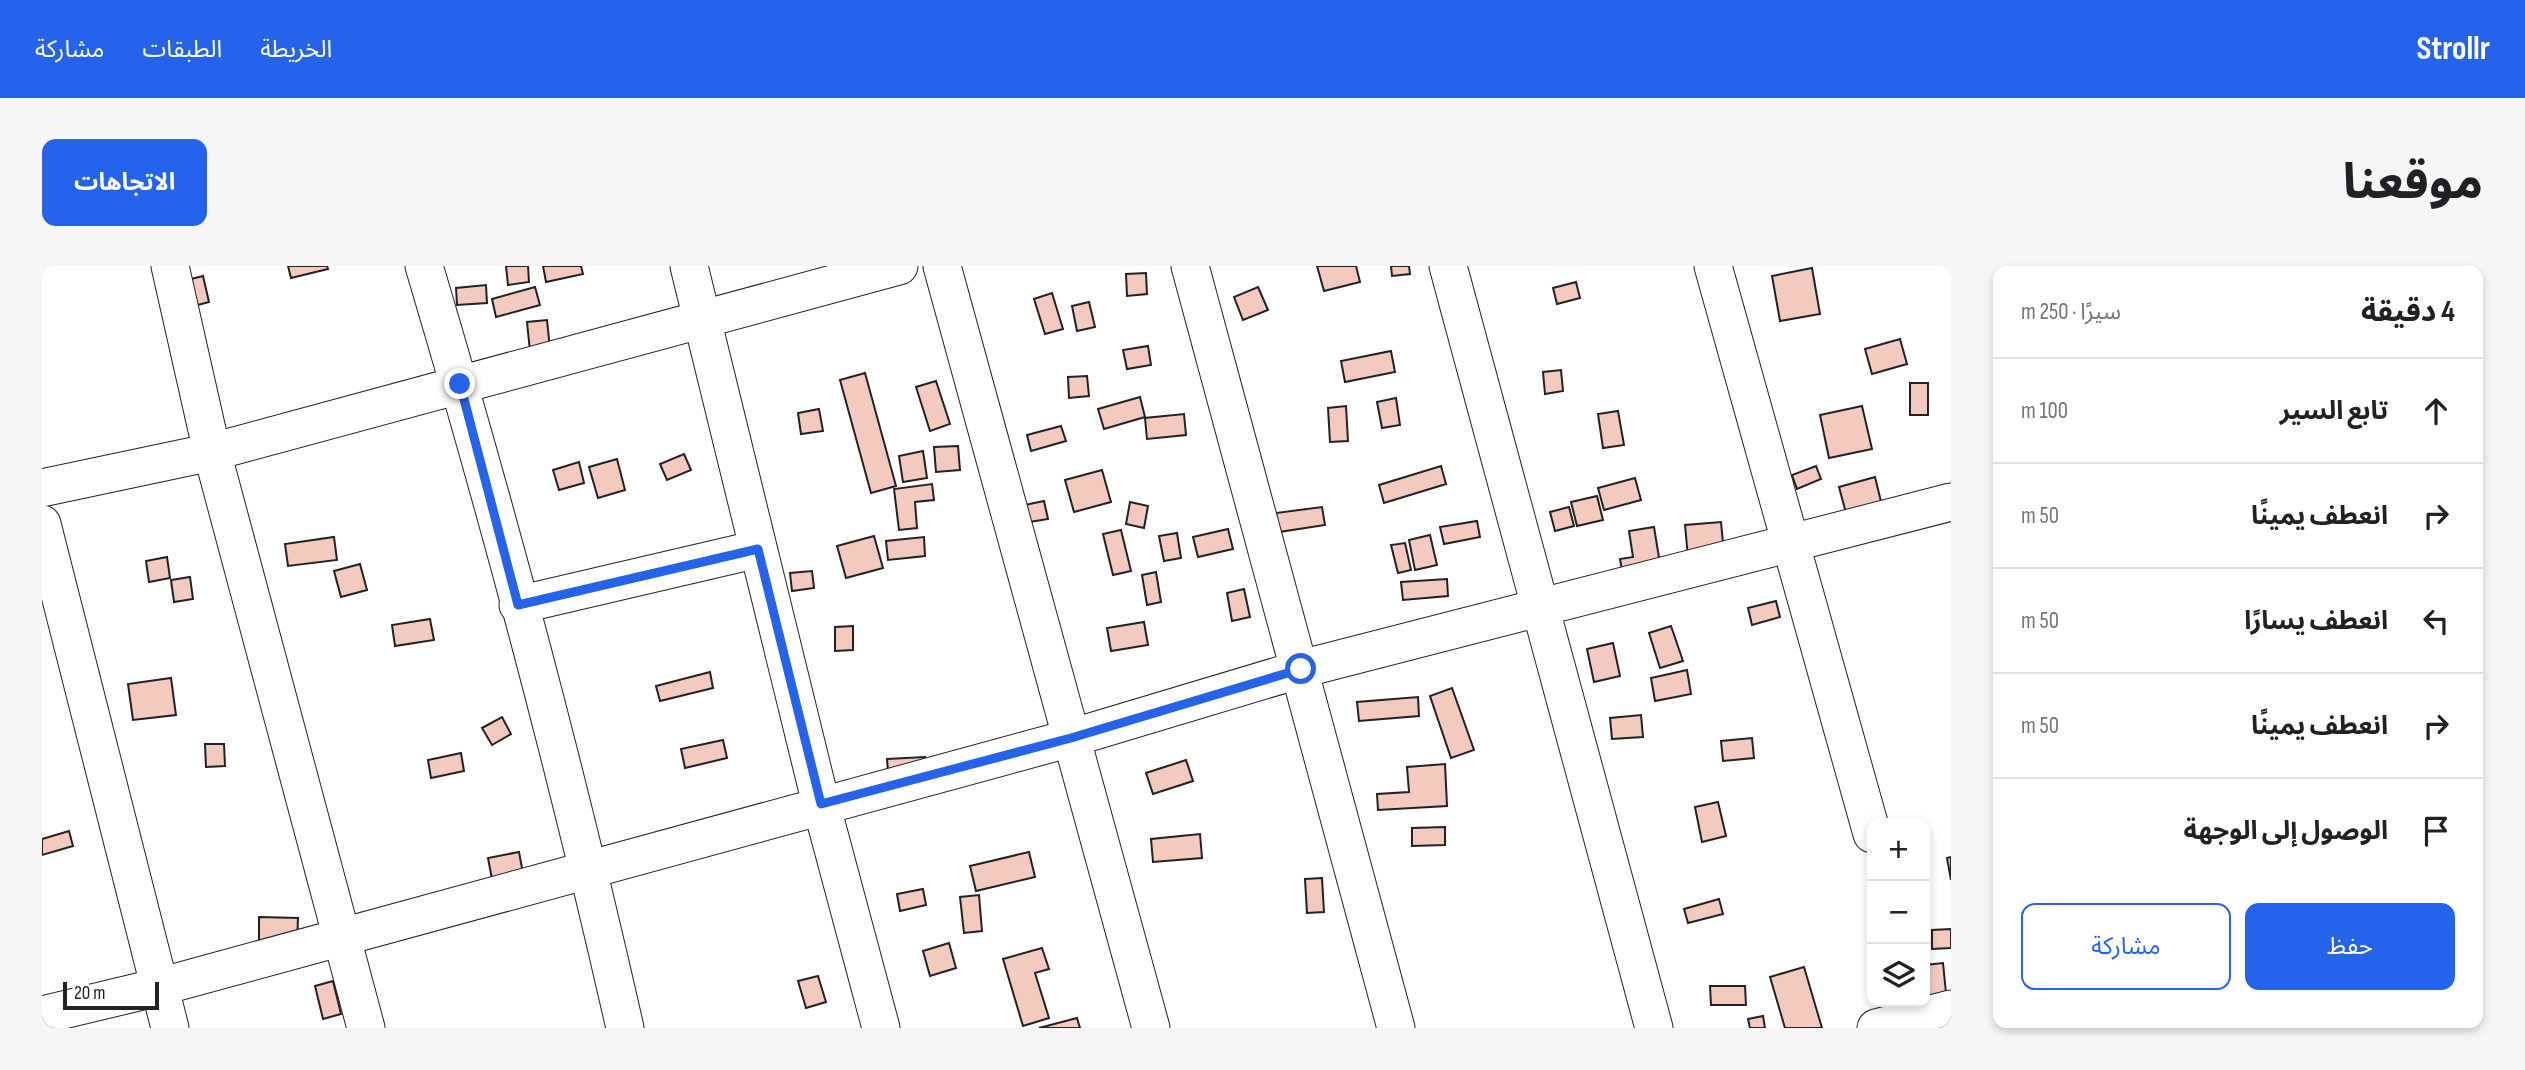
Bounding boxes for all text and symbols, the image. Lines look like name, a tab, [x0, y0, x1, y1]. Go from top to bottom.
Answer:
text: Strollr	[2416, 29, 2490, 69]
text: مشاركة	[35, 35, 104, 64]
text: الطبقات	[142, 35, 222, 64]
text: الخريطة	[260, 35, 332, 64]
button: الاتجاهات	[42, 139, 207, 226]
text: موقعنا	[2343, 154, 2483, 213]
text: 4 دقيقة	[2361, 294, 2455, 330]
text: سيرًا · 250 m	[2021, 298, 2121, 326]
route end	[444, 368, 475, 399]
icon: ahead	[2417, 392, 2455, 430]
text: تابع السير	[2280, 396, 2388, 427]
text: 100 m	[2021, 397, 2068, 425]
icon: right	[2417, 497, 2455, 535]
text: انعطف يمينًا	[2251, 501, 2388, 532]
text: 50 m	[2021, 502, 2059, 530]
icon: left	[2417, 602, 2455, 640]
text: انعطف يسارًا	[2244, 606, 2388, 637]
text: 50 m	[2021, 607, 2059, 635]
route start	[1285, 653, 1316, 684]
icon: right	[2417, 707, 2455, 745]
text: انعطف يمينًا	[2251, 711, 2388, 742]
text: 50 m	[2021, 712, 2059, 740]
icon: arrive	[2417, 812, 2455, 850]
text: الوصول إلى الوجهة	[2184, 816, 2388, 847]
map controls	[1867, 818, 1930, 1007]
button: +	[1867, 818, 1930, 881]
button: −	[1867, 881, 1930, 944]
button: مشاركة	[2021, 903, 2231, 990]
button: حفظ	[2245, 903, 2455, 990]
button: layers	[1867, 944, 1930, 1007]
scale bar	[63, 979, 159, 1011]
text: 20 m	[74, 982, 106, 1005]

